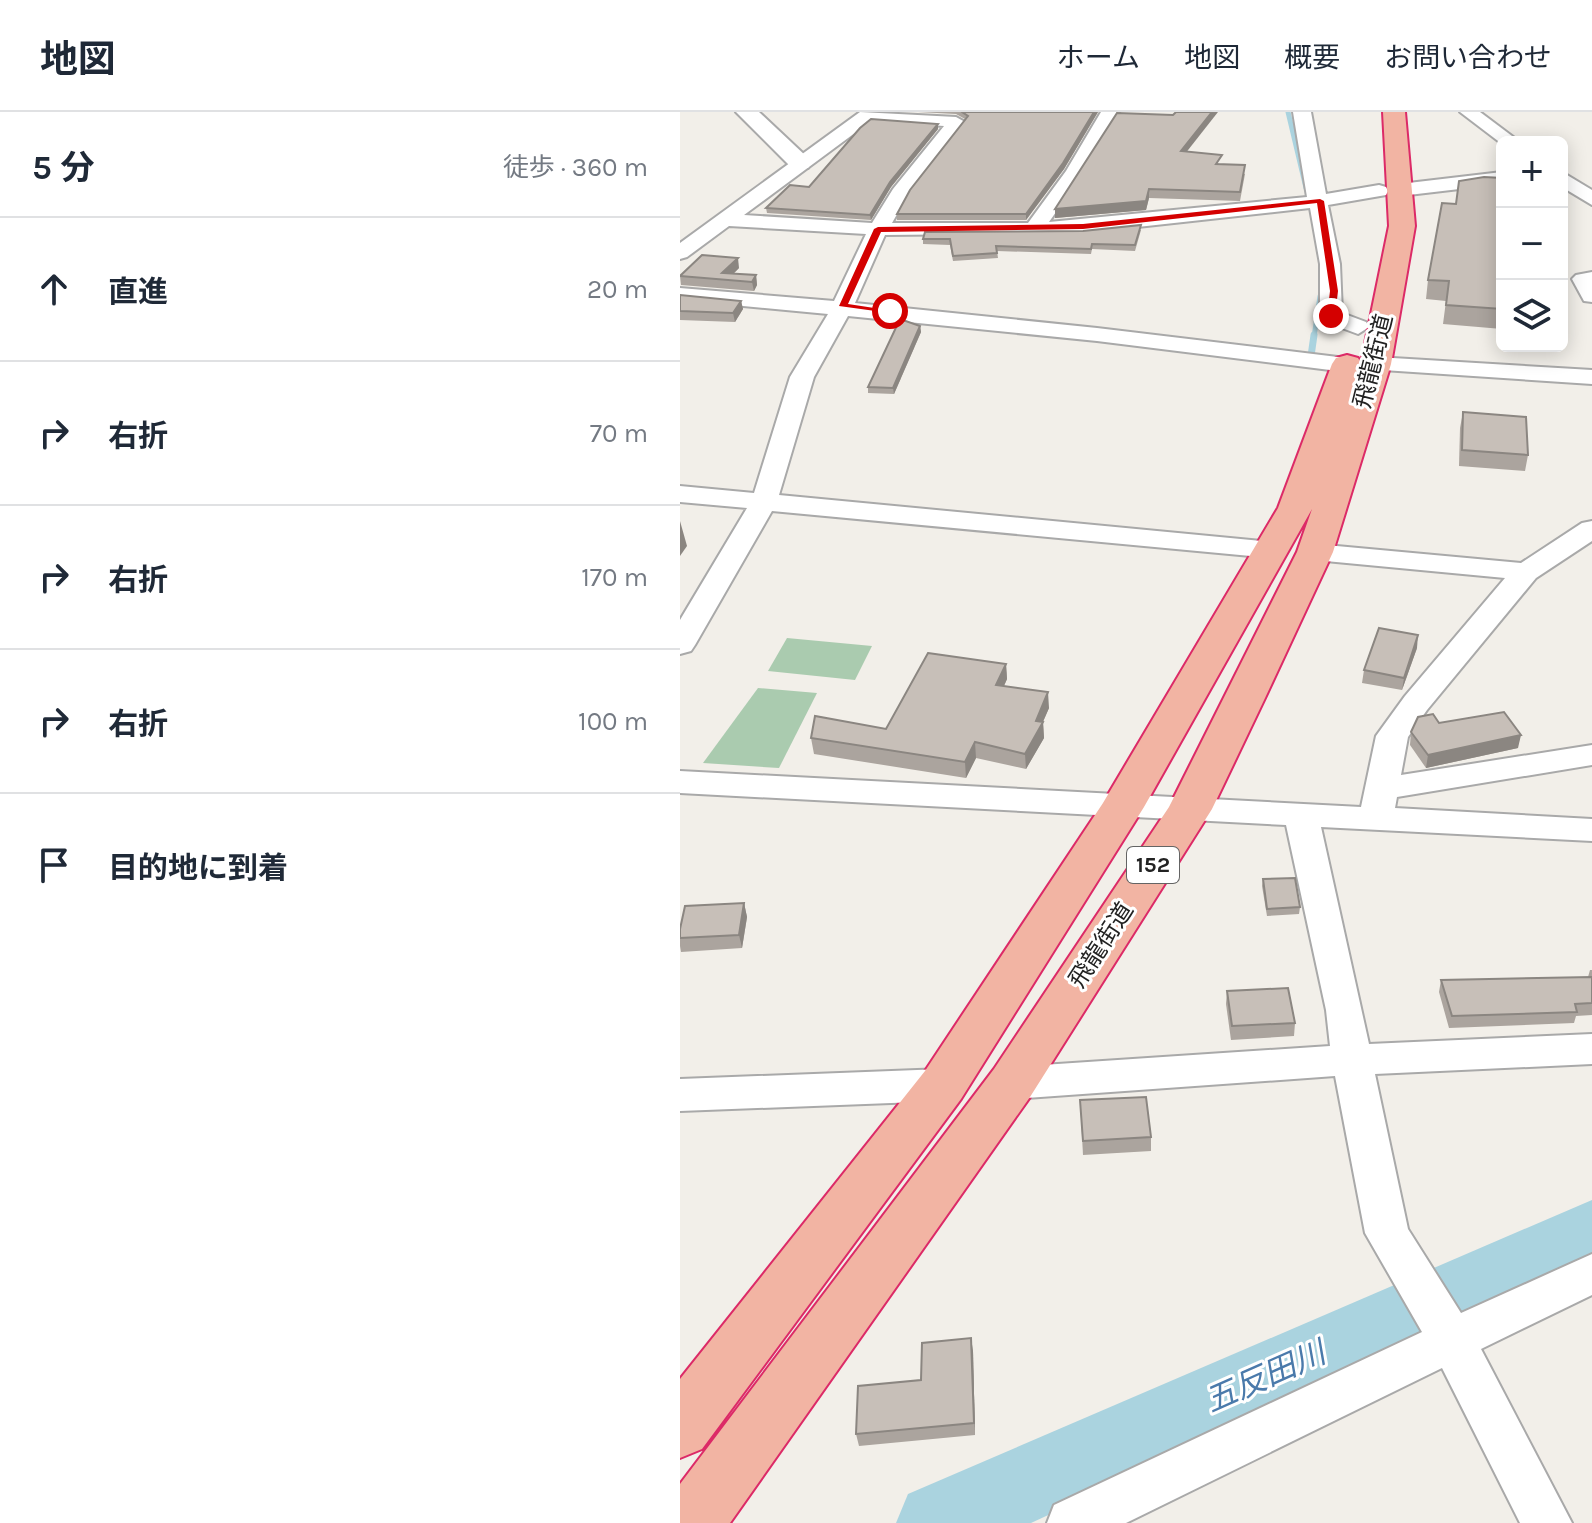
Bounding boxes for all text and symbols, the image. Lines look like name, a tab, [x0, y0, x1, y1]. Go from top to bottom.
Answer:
text: 地図	[40, 37, 116, 82]
text: ホーム	[1057, 41, 1140, 74]
text: 地図	[1184, 41, 1240, 74]
text: 概要	[1284, 41, 1340, 74]
text: お問い合わせ	[1384, 41, 1552, 74]
map controls	[1496, 136, 1568, 352]
button: +	[1496, 136, 1568, 208]
text: 5 分	[32, 148, 94, 188]
text: 徒歩 · 360 m	[503, 152, 648, 183]
button: −	[1496, 208, 1568, 280]
icon: ahead	[32, 267, 76, 311]
text: 直進	[108, 274, 168, 310]
text: 20 m	[587, 274, 648, 305]
button: layers	[1496, 280, 1568, 352]
route start	[872, 293, 908, 329]
route end	[1313, 298, 1349, 334]
street label: 飛龍街道	[1348, 311, 1398, 411]
icon: right	[32, 411, 76, 455]
text: 右折	[108, 418, 168, 454]
text: 70 m	[590, 418, 648, 449]
icon: right	[32, 555, 76, 599]
text: 右折	[108, 562, 168, 598]
text: 170 m	[581, 562, 648, 593]
icon: right	[32, 699, 76, 743]
text: 右折	[108, 706, 168, 742]
text: 100 m	[578, 706, 648, 737]
icon: arrive	[32, 843, 76, 887]
road number: 152	[1127, 847, 1179, 883]
text: 目的地に到着	[108, 850, 288, 886]
street label: 飛龍街道	[1063, 897, 1139, 993]
water label: 五反田川	[1199, 1333, 1334, 1420]

